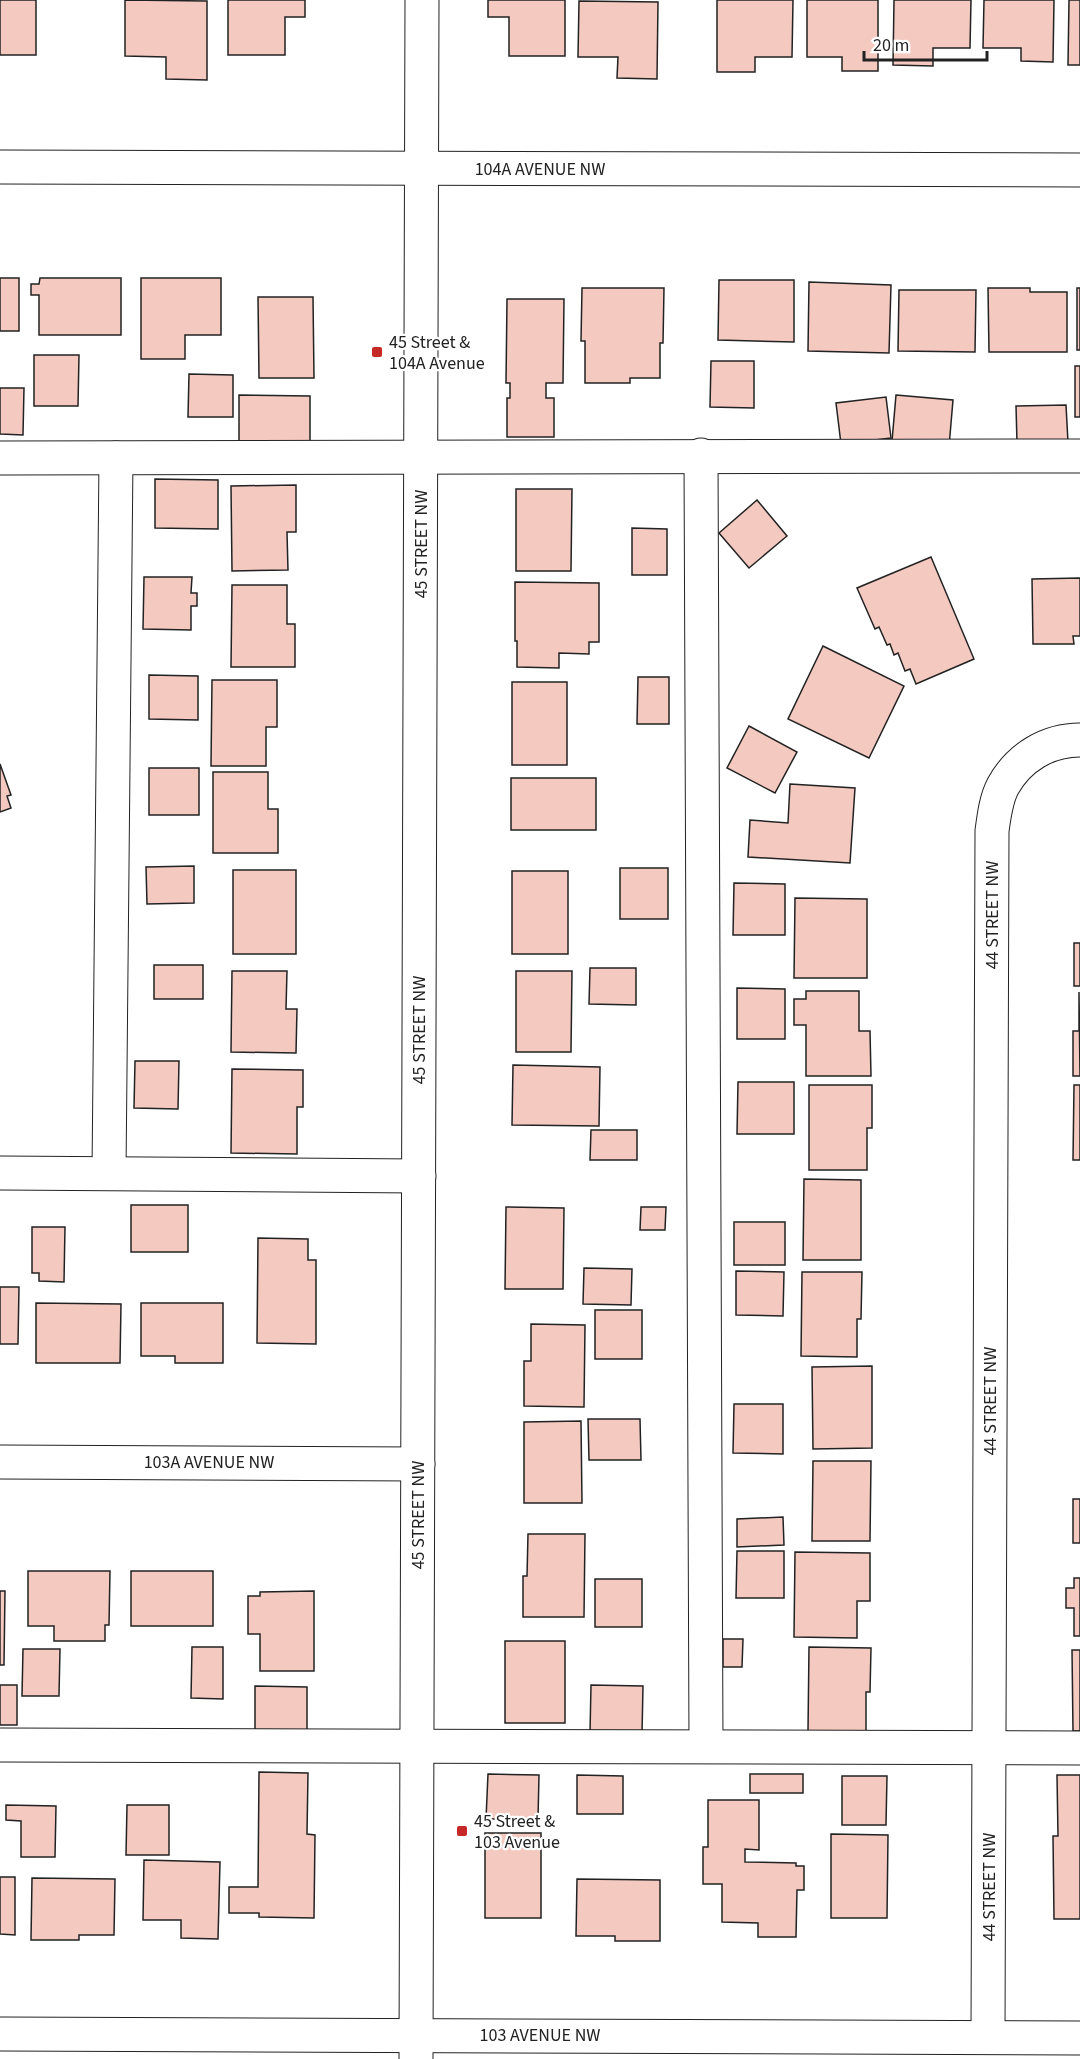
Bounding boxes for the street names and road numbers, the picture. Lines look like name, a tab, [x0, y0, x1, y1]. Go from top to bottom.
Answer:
street label: 104A AVENUE NW	[475, 157, 605, 182]
street label: 45 STREET NW	[409, 490, 434, 598]
street label: 44 STREET NW	[980, 861, 1005, 969]
street label: 45 STREET NW	[407, 976, 432, 1084]
street label: 44 STREET NW	[978, 1347, 1003, 1455]
street label: 103A AVENUE NW	[144, 1450, 274, 1475]
street label: 45 STREET NW	[406, 1461, 431, 1569]
street label: 44 STREET NW	[977, 1833, 1002, 1941]
street label: 103 AVENUE NW	[480, 2023, 600, 2048]

